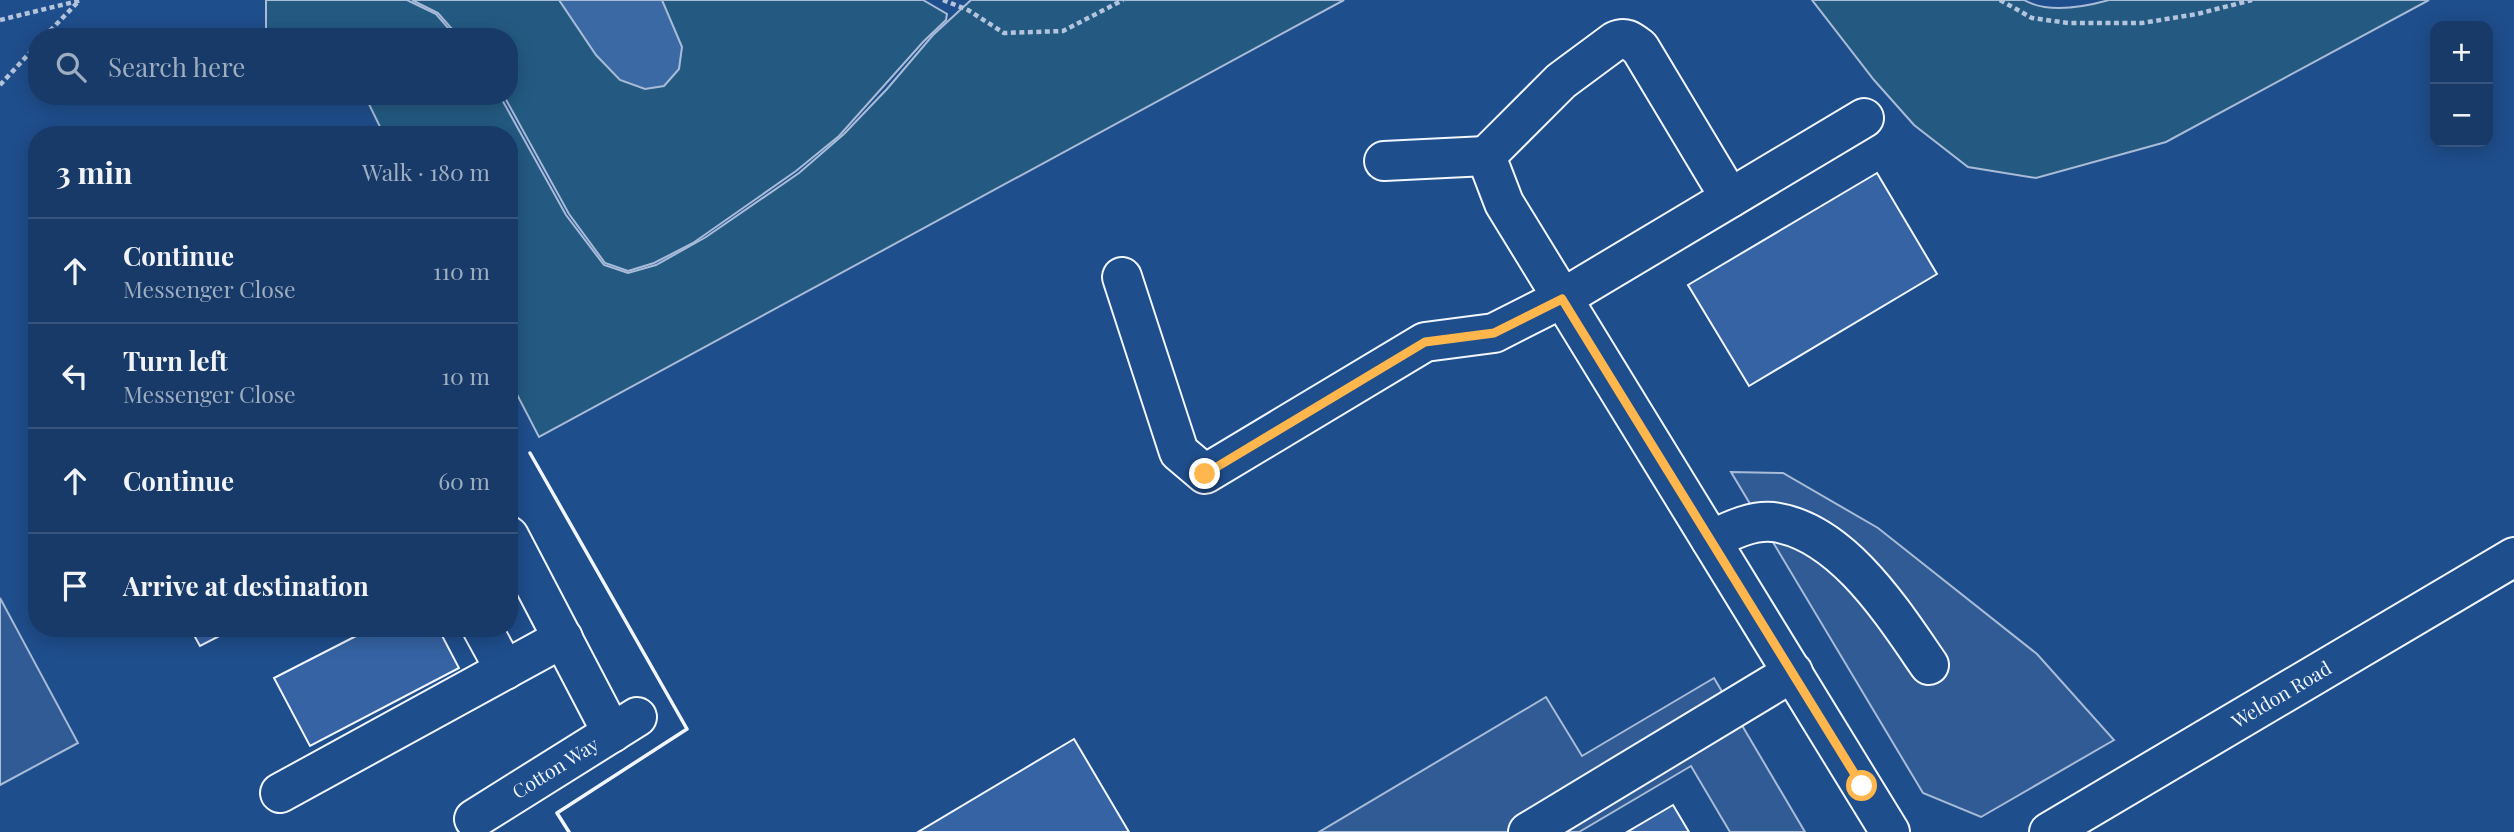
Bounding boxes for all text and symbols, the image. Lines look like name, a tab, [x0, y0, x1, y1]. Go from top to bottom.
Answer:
map controls	[2430, 21, 2493, 147]
button: +	[2430, 21, 2493, 84]
search box	[28, 28, 518, 105]
icon: search	[52, 48, 90, 86]
text: Search here	[108, 49, 245, 84]
button: −	[2430, 84, 2493, 147]
text: 3 min	[56, 152, 132, 192]
text: Walk · 180 m	[362, 156, 490, 187]
text: Continue	[123, 238, 234, 273]
icon: ahead	[56, 252, 94, 290]
text: 110 m	[433, 255, 490, 286]
text: Messenger Close	[123, 273, 296, 304]
text: Turn left	[123, 343, 228, 378]
icon: left	[56, 357, 94, 395]
text: 10 m	[442, 360, 490, 391]
text: Messenger Close	[123, 378, 296, 409]
route end	[1189, 458, 1220, 489]
icon: ahead	[56, 462, 94, 500]
text: Continue	[123, 463, 234, 498]
text: 60 m	[438, 465, 490, 496]
icon: arrive	[56, 567, 94, 605]
text: Arrive at destination	[123, 568, 369, 603]
street label: Weldon Road	[2225, 654, 2336, 734]
street label: Cotton Way	[507, 730, 603, 804]
route start	[1846, 770, 1877, 801]

